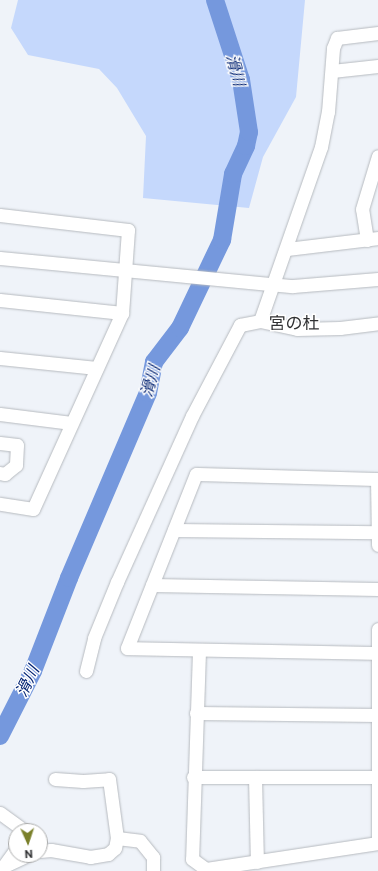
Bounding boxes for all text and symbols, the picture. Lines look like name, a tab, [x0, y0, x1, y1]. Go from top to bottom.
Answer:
water label: 滑川	[223, 52, 249, 88]
district label: 宮の杜	[269, 313, 319, 333]
water label: 滑川	[136, 363, 164, 399]
water label: 滑川	[11, 662, 43, 700]
north arrow	[8, 823, 48, 863]
text: N	[24, 848, 33, 861]

